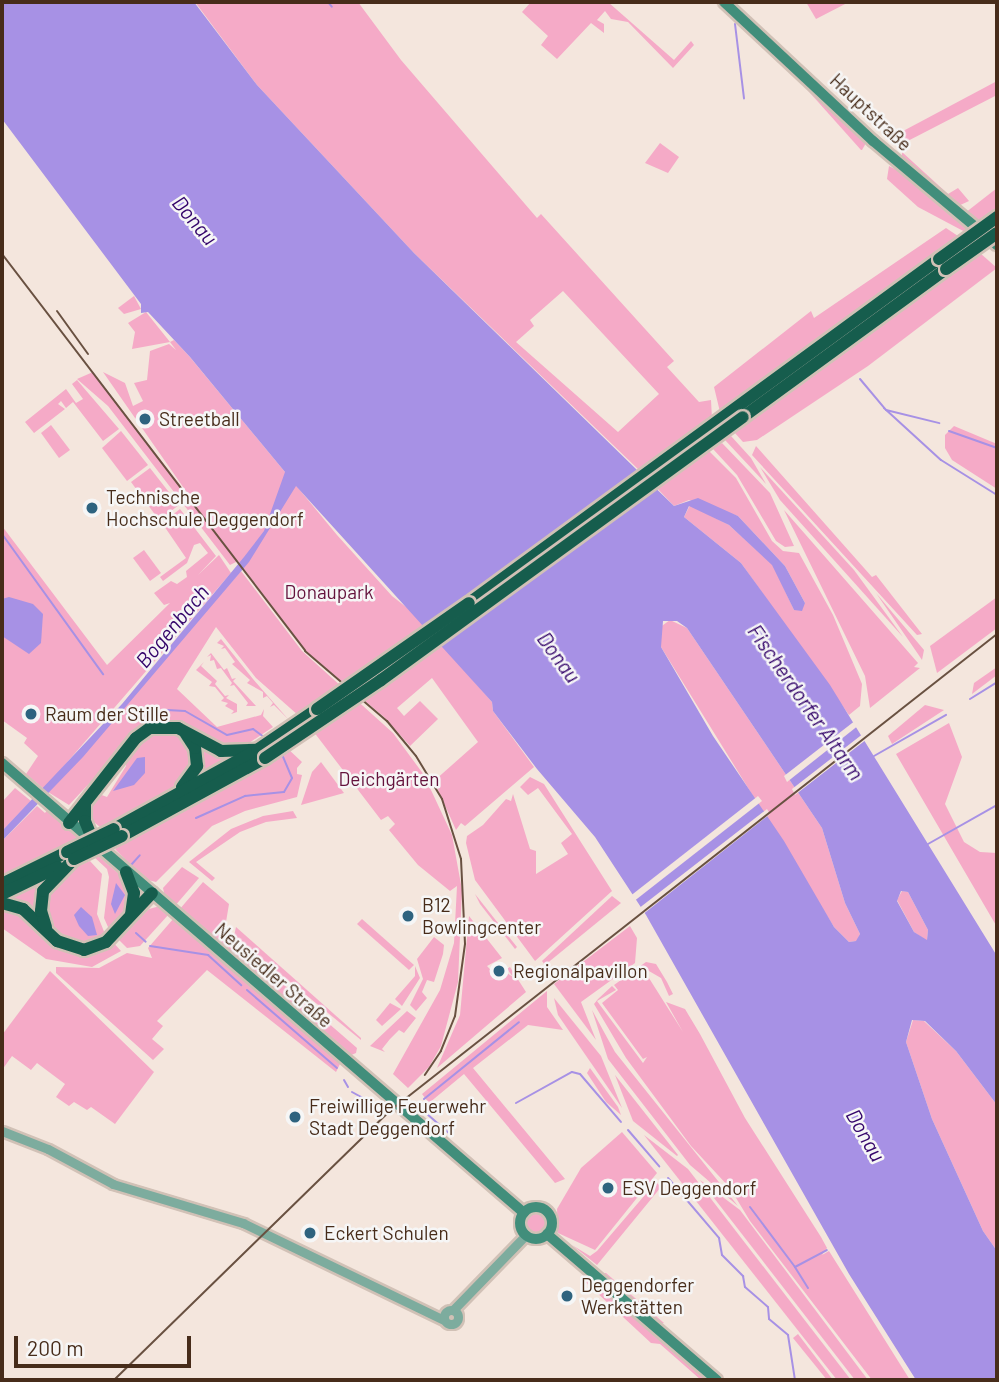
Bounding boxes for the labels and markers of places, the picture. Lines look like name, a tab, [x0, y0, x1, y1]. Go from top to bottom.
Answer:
place label: Streetball	[159, 408, 240, 430]
marker: Streetball	[137, 411, 153, 427]
place label: Technische Hochschule Deggendorf	[106, 486, 304, 530]
marker: Technische Hochschule Deggendorf	[84, 500, 100, 516]
place label: Raum der Stille	[45, 703, 169, 725]
marker: Raum der Stille	[23, 706, 39, 722]
place label: B12 Bowlingcenter	[422, 894, 541, 938]
marker: B12 Bowlingcenter	[400, 908, 416, 924]
place label: Regionalpavillon	[513, 960, 648, 982]
marker: Regionalpavillon	[491, 963, 507, 979]
place label: Freiwillige Feuerwehr Stadt Deggendorf	[309, 1095, 486, 1139]
marker: Freiwillige Feuerwehr Stadt Deggendorf	[287, 1109, 303, 1125]
place label: ESV Deggendorf	[622, 1177, 757, 1199]
marker: ESV Deggendorf	[600, 1180, 616, 1196]
place label: Eckert Schulen	[324, 1222, 449, 1244]
marker: Eckert Schulen	[302, 1225, 318, 1241]
place label: Deggendorfer Werkstätten	[581, 1274, 694, 1318]
marker: Deggendorfer Werkstätten	[559, 1288, 575, 1304]

